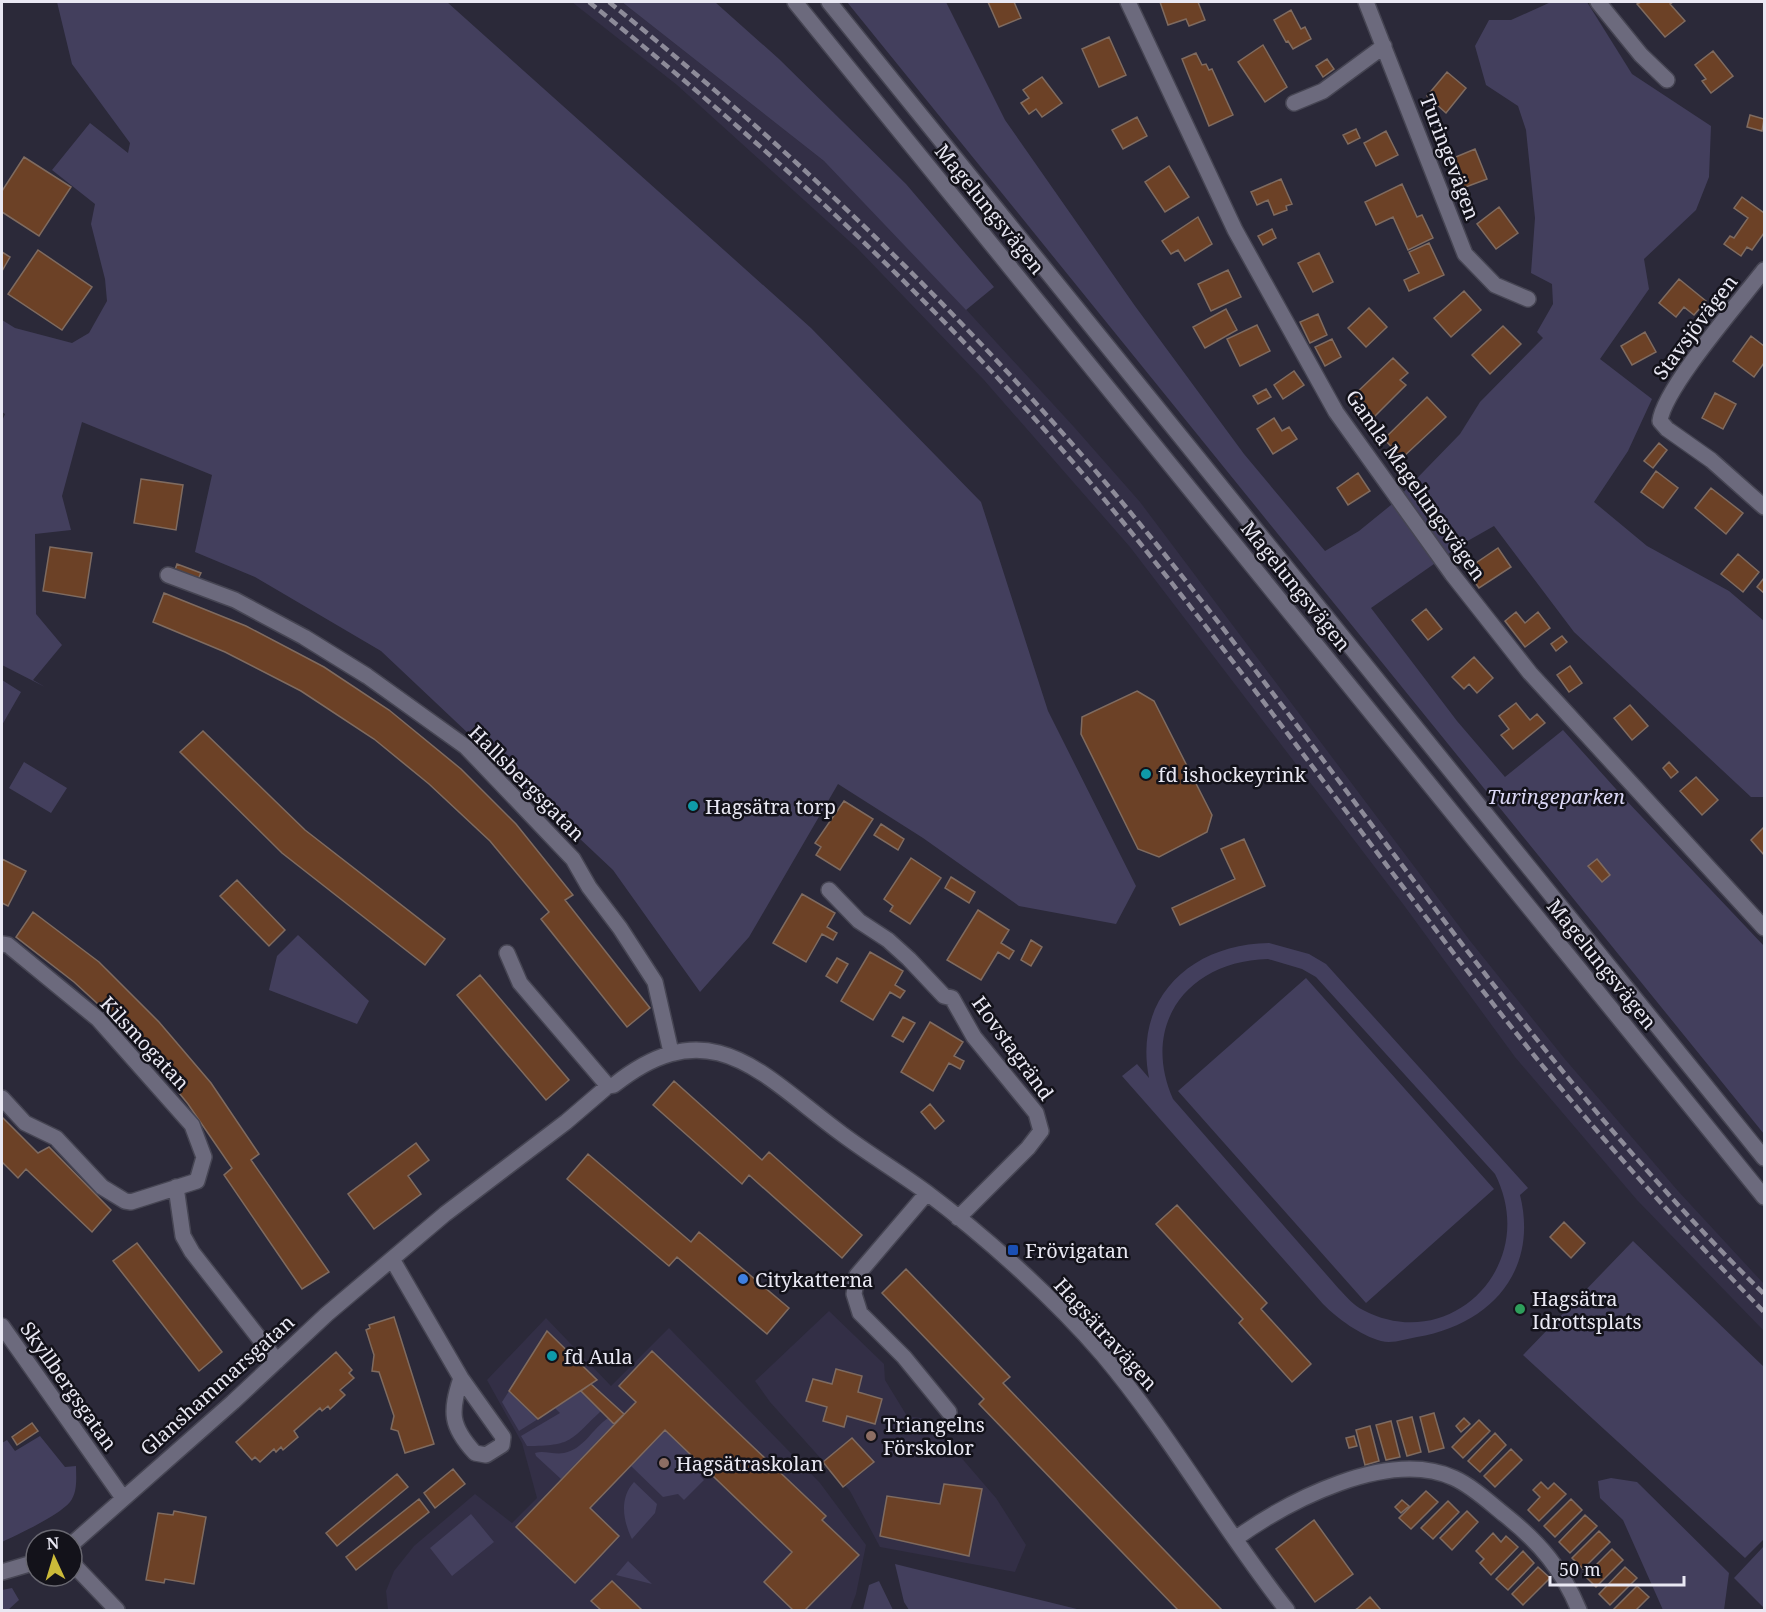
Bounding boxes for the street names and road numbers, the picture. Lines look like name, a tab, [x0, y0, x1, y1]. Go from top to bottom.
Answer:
street label: Turingevägen	[1414, 90, 1486, 224]
street label: Magelungsvägen	[929, 138, 1051, 280]
street label: Stavsjövägen	[1647, 269, 1743, 385]
street label: Gamla Magelungsvägen	[1340, 384, 1492, 586]
street label: Magelungsvägen	[1235, 515, 1357, 657]
street label: Hallsbergsgatan	[463, 719, 591, 847]
street label: Magelungsvägen	[1541, 893, 1663, 1035]
street label: Kilsmogatan	[94, 990, 196, 1096]
street label: Hovstagränd	[966, 990, 1060, 1106]
street label: Hagsätravägen	[1048, 1272, 1164, 1396]
street label: Glanshammarsgatan	[134, 1309, 300, 1461]
street label: Skyllbergsgatan	[14, 1316, 124, 1456]

